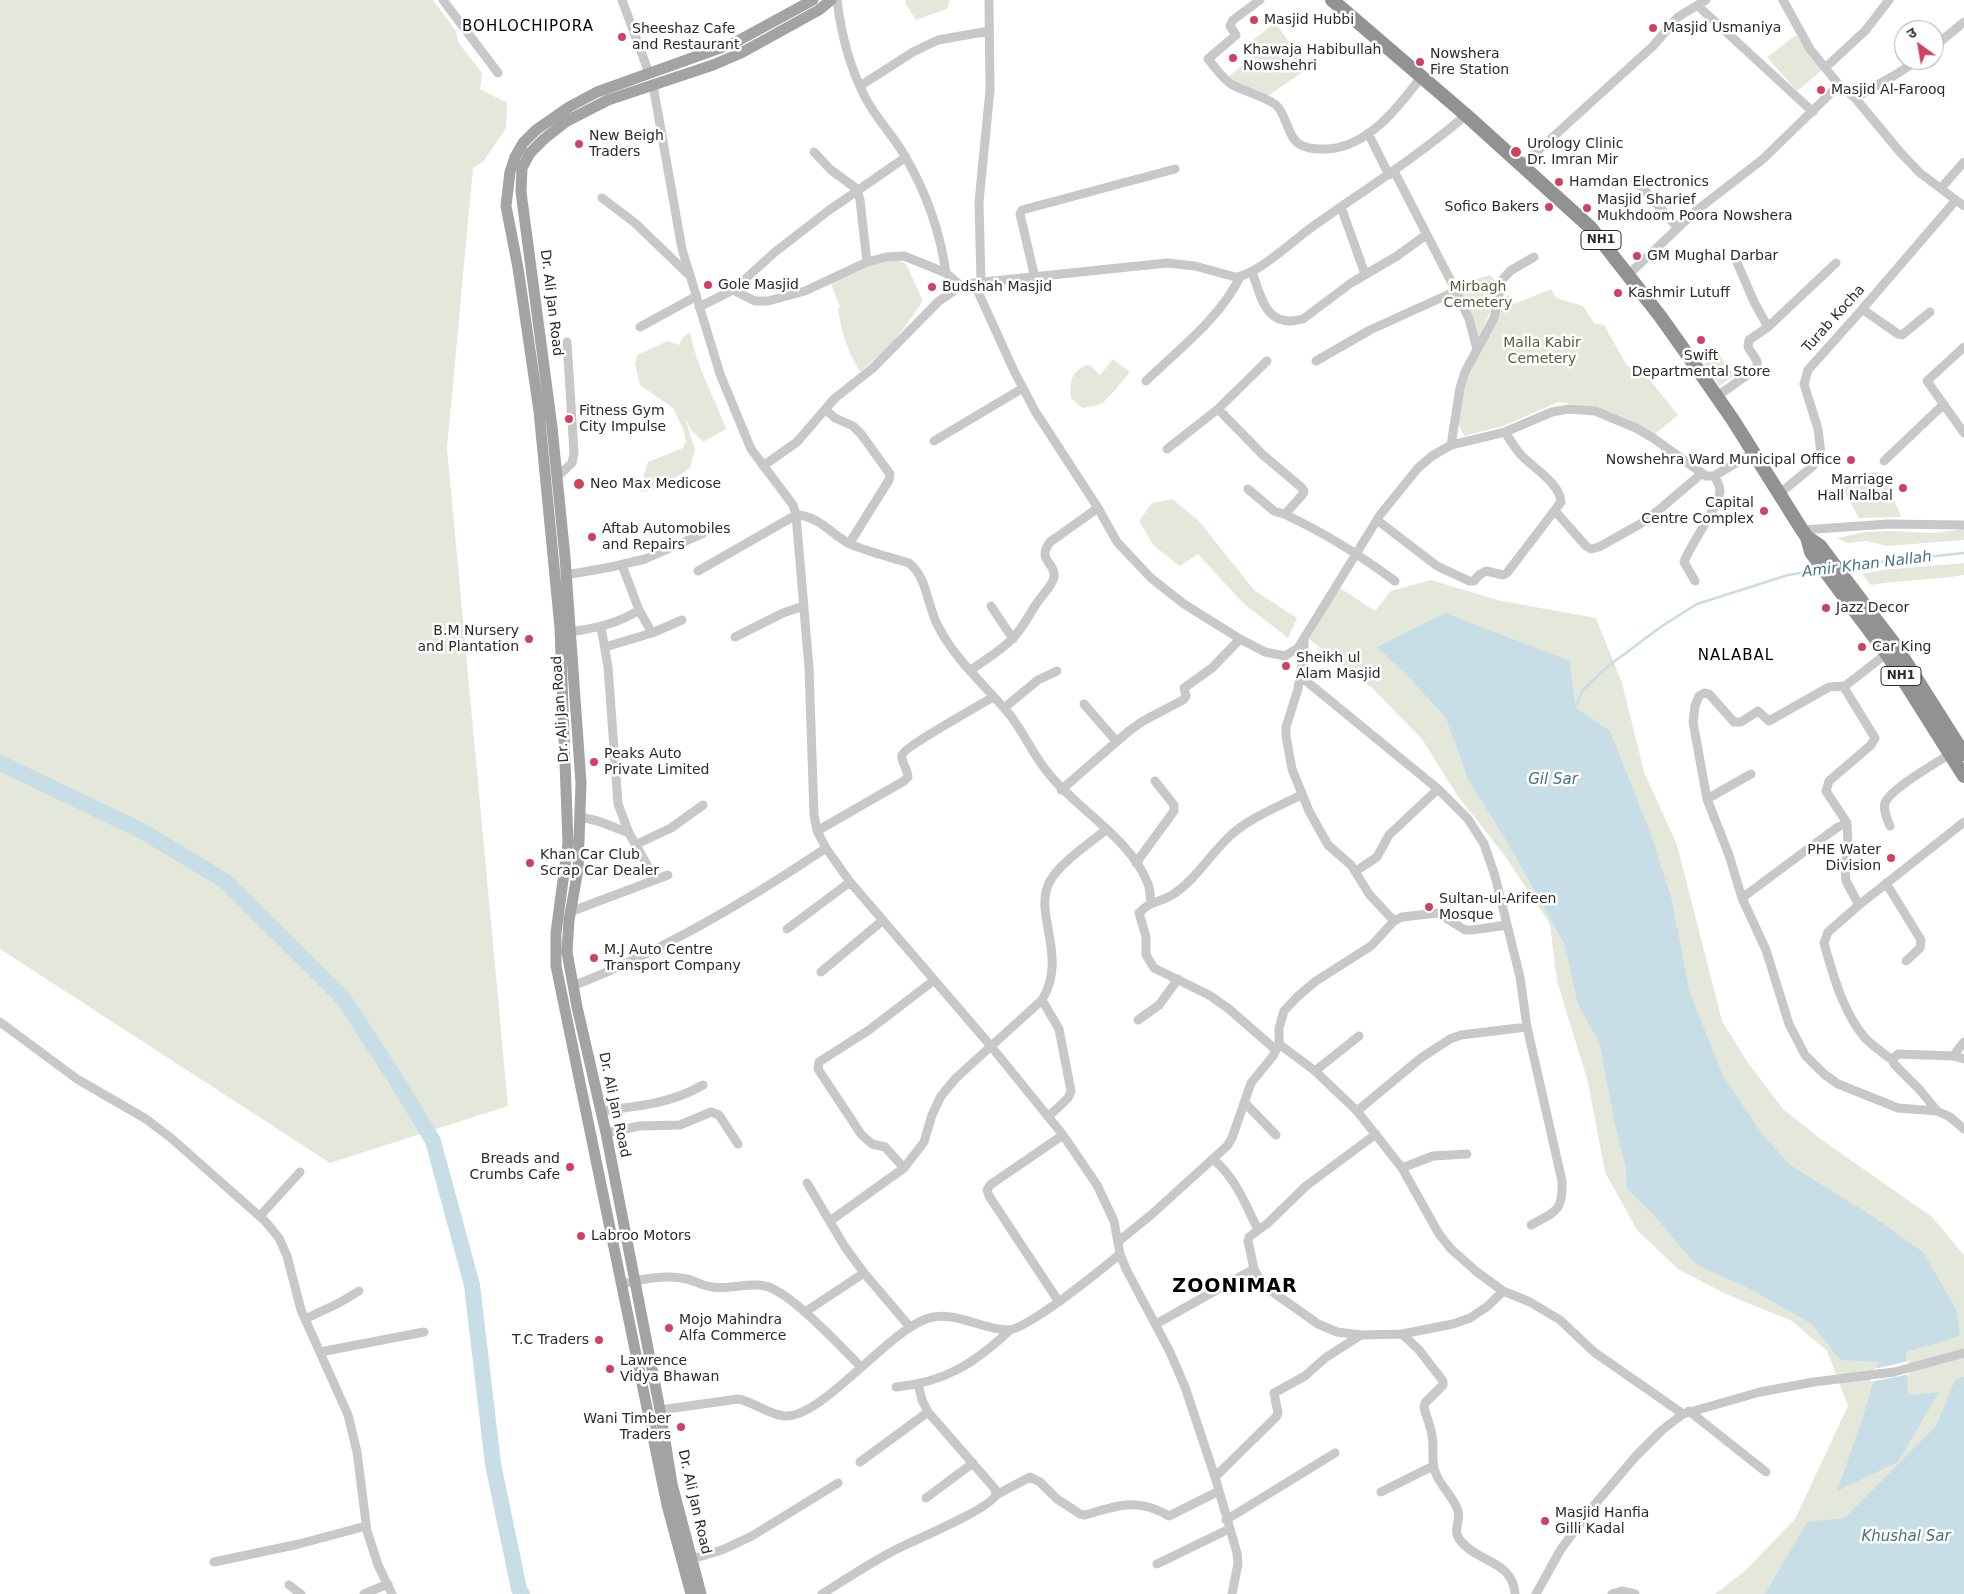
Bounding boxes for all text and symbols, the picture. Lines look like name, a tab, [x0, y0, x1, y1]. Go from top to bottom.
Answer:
place label: Masjid Hubbi	[1264, 12, 1354, 28]
marker: Masjid Hubbi	[1248, 14, 1260, 26]
district label: BOHLOCHIPORA	[461, 18, 595, 36]
place label: Masjid Usmaniya	[1663, 20, 1781, 36]
north arrow	[1894, 20, 1944, 70]
place label: Sheeshaz Cafe and Restaurant	[632, 21, 739, 54]
marker: Masjid Usmaniya	[1647, 22, 1659, 34]
text: उ	[1904, 24, 1919, 42]
marker: Sheeshaz Cafe and Restaurant	[616, 31, 628, 43]
place label: Khawaja Habibullah Nowshehri	[1243, 42, 1381, 74]
place label: Nowshera Fire Station	[1430, 46, 1509, 78]
marker: Khawaja Habibullah Nowshehri	[1227, 52, 1239, 64]
marker: Nowshera Fire Station	[1414, 56, 1426, 68]
place label: Masjid Al-Farooq	[1831, 82, 1945, 98]
marker: Masjid Al-Farooq	[1815, 84, 1827, 96]
place label: New Beigh Traders	[589, 128, 664, 160]
place label: Urology Clinic Dr. Imran Mir	[1527, 136, 1623, 168]
marker: New Beigh Traders	[573, 138, 585, 150]
marker: Urology Clinic Dr. Imran Mir	[1509, 145, 1523, 159]
place label: Hamdan Electronics	[1569, 174, 1709, 190]
marker: Hamdan Electronics	[1553, 176, 1565, 188]
place label: Masjid Sharief Mukhdoom Poora Nowshera	[1597, 192, 1793, 224]
place label: Sofico Bakers	[1445, 199, 1539, 215]
marker: Sofico Bakers	[1543, 201, 1555, 213]
marker: Masjid Sharief Mukhdoom Poora Nowshera	[1581, 202, 1593, 214]
road number: NH1	[1581, 230, 1621, 250]
place label: GM Mughal Darbar	[1647, 248, 1778, 264]
street label: Dr. Ali Jan Road	[536, 249, 566, 357]
marker: GM Mughal Darbar	[1631, 250, 1643, 262]
place label: Gole Masjid	[718, 277, 799, 293]
marker: Gole Masjid	[702, 279, 714, 291]
place label: Budshah Masjid	[942, 279, 1052, 295]
park label: Mirbagh Cemetery	[1444, 279, 1512, 312]
marker: Budshah Masjid	[926, 281, 938, 293]
street label: Turab Kocha	[1799, 282, 1869, 356]
place label: Kashmir Lutuff	[1628, 285, 1730, 301]
marker: Kashmir Lutuff	[1612, 287, 1624, 299]
marker: Swift Departmental Store	[1695, 334, 1707, 346]
park label: Malla Kabir Cemetery	[1503, 335, 1581, 368]
place label: Swift Departmental Store	[1632, 348, 1770, 381]
place label: Fitness Gym City Impulse	[579, 403, 666, 436]
marker: Fitness Gym City Impulse	[563, 413, 575, 425]
place label: Nowshehra Ward Municipal Office	[1606, 452, 1841, 468]
marker: Nowshehra Ward Municipal Office	[1845, 454, 1857, 466]
place label: Marriage Hall Nalbal	[1817, 472, 1893, 504]
place label: Neo Max Medicose	[590, 476, 721, 492]
marker: Neo Max Medicose	[572, 477, 586, 491]
marker: Marriage Hall Nalbal	[1897, 482, 1909, 494]
place label: Capital Centre Complex	[1641, 495, 1754, 528]
marker: Capital Centre Complex	[1758, 505, 1770, 517]
place label: Aftab Automobiles and Repairs	[602, 521, 730, 554]
marker: Aftab Automobiles and Repairs	[586, 531, 598, 543]
water label: Amir Khan Nallah	[1801, 548, 1933, 582]
place label: Jazz Decor	[1836, 600, 1909, 616]
marker: Jazz Decor	[1820, 602, 1832, 614]
place label: B.M Nursery and Plantation	[418, 623, 519, 656]
marker: B.M Nursery and Plantation	[523, 633, 535, 645]
place label: Car King	[1872, 639, 1931, 655]
marker: Car King	[1856, 641, 1868, 653]
district label: NALABAL	[1697, 647, 1775, 665]
place label: Sheikh ul Alam Masjid	[1296, 650, 1381, 682]
street label: Dr. Ali Jan Road	[549, 655, 573, 763]
marker: Sheikh ul Alam Masjid	[1280, 660, 1292, 672]
road number: NH1	[1881, 666, 1921, 686]
place label: Peaks Auto Private Limited	[604, 746, 709, 779]
marker: Peaks Auto Private Limited	[588, 756, 600, 768]
water label: Gil Sar	[1528, 771, 1578, 789]
place label: PHE Water Division	[1807, 842, 1881, 874]
place label: Khan Car Club Scrap Car Dealer	[540, 847, 659, 880]
marker: PHE Water Division	[1885, 852, 1897, 864]
marker: Khan Car Club Scrap Car Dealer	[524, 857, 536, 869]
place label: Sultan-ul-Arifeen Mosque	[1439, 891, 1556, 924]
marker: Sultan-ul-Arifeen Mosque	[1423, 901, 1435, 913]
place label: M.J Auto Centre Transport Company	[604, 942, 741, 974]
marker: M.J Auto Centre Transport Company	[588, 952, 600, 964]
street label: Dr. Ali Jan Road	[595, 1051, 633, 1159]
place label: Breads and Crumbs Cafe	[469, 1151, 560, 1184]
marker: Breads and Crumbs Cafe	[564, 1161, 576, 1173]
place label: Labroo Motors	[591, 1228, 691, 1244]
marker: Labroo Motors	[575, 1230, 587, 1242]
district label: ZOONIMAR	[1171, 1276, 1299, 1298]
place label: Mojo Mahindra Alfa Commerce	[679, 1312, 786, 1344]
marker: Mojo Mahindra Alfa Commerce	[663, 1322, 675, 1334]
place label: T.C Traders	[512, 1332, 589, 1348]
marker: T.C Traders	[593, 1334, 605, 1346]
place label: Lawrence Vidya Bhawan	[620, 1353, 719, 1385]
marker: Lawrence Vidya Bhawan	[604, 1363, 616, 1375]
place label: Wani Timber Traders	[583, 1411, 671, 1444]
marker: Wani Timber Traders	[675, 1421, 687, 1433]
street label: Dr. Ali Jan Road	[674, 1448, 714, 1556]
place label: Masjid Hanfia Gilli Kadal	[1555, 1505, 1649, 1538]
marker: Masjid Hanfia Gilli Kadal	[1539, 1515, 1551, 1527]
water label: Khushal Sar	[1861, 1528, 1951, 1546]

